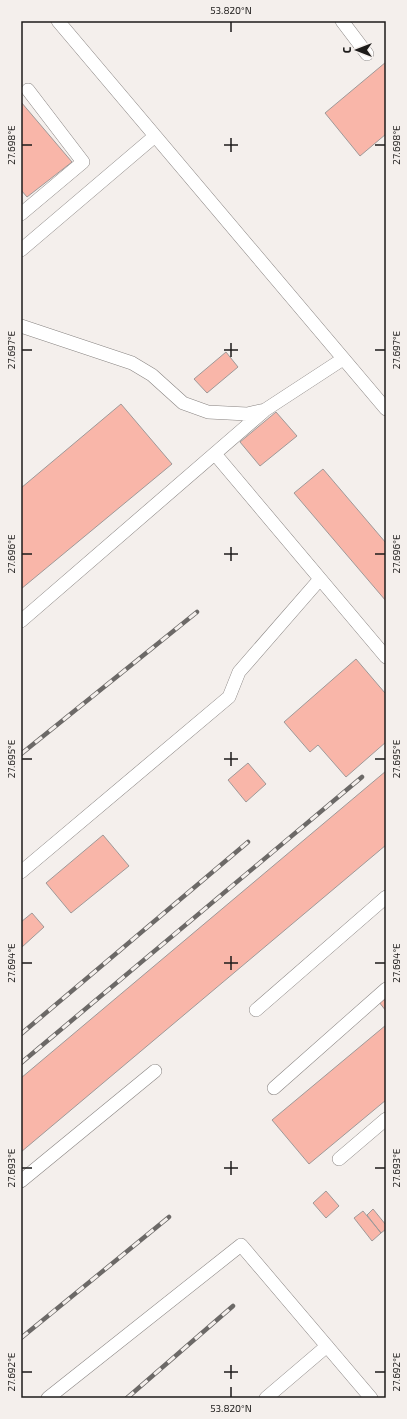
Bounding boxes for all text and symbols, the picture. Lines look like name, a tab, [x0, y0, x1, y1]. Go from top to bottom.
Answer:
text: 53.820°N	[210, 4, 252, 16]
north arrow	[337, 30, 377, 70]
text: С	[340, 46, 353, 53]
text: 27.698°E	[5, 125, 17, 165]
text: 27.698°E	[390, 125, 402, 165]
text: 27.697°E	[5, 330, 17, 369]
text: 27.697°E	[390, 330, 402, 369]
text: 27.696°E	[5, 534, 17, 573]
text: 27.696°E	[390, 534, 402, 573]
text: 27.695°E	[5, 739, 17, 778]
text: 27.695°E	[390, 739, 402, 778]
text: 27.694°E	[5, 943, 17, 983]
text: 27.694°E	[390, 943, 402, 983]
text: 27.693°E	[5, 1148, 17, 1187]
text: 27.693°E	[390, 1148, 402, 1187]
text: 27.692°E	[5, 1352, 17, 1391]
text: 27.692°E	[390, 1352, 402, 1391]
text: 53.820°N	[210, 1402, 252, 1414]

